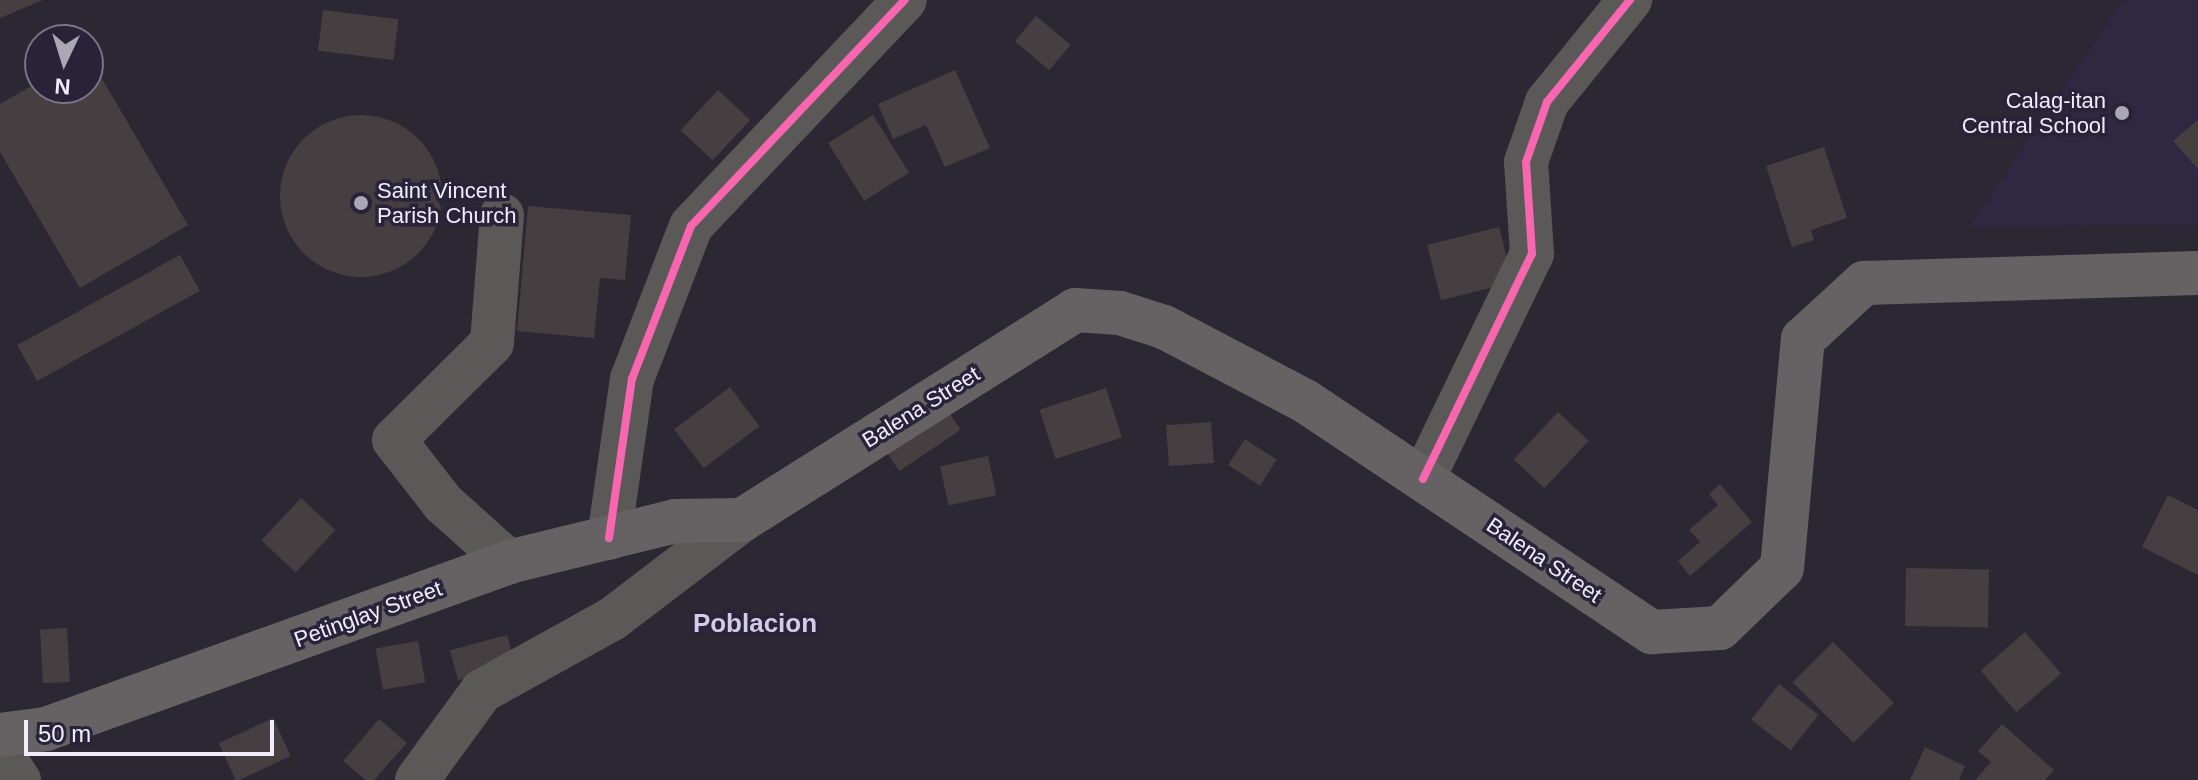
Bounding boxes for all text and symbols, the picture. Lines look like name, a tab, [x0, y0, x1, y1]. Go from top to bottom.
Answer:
north arrow	[24, 24, 104, 104]
text: N	[54, 73, 71, 99]
place label: Calag-itan Central School	[1962, 87, 2106, 138]
marker: Calag-itan Central School	[2113, 104, 2131, 122]
place label: Saint Vincent Parish Church	[377, 177, 516, 228]
marker: Saint Vincent Parish Church	[352, 194, 370, 212]
street label: Balena Street	[857, 360, 985, 454]
street label: Balena Street	[1481, 512, 1607, 608]
street label: Petinglay Street	[291, 575, 445, 653]
district label: Poblacion	[693, 608, 817, 640]
scale bar	[28, 704, 278, 754]
text: 50 m	[38, 720, 91, 747]

